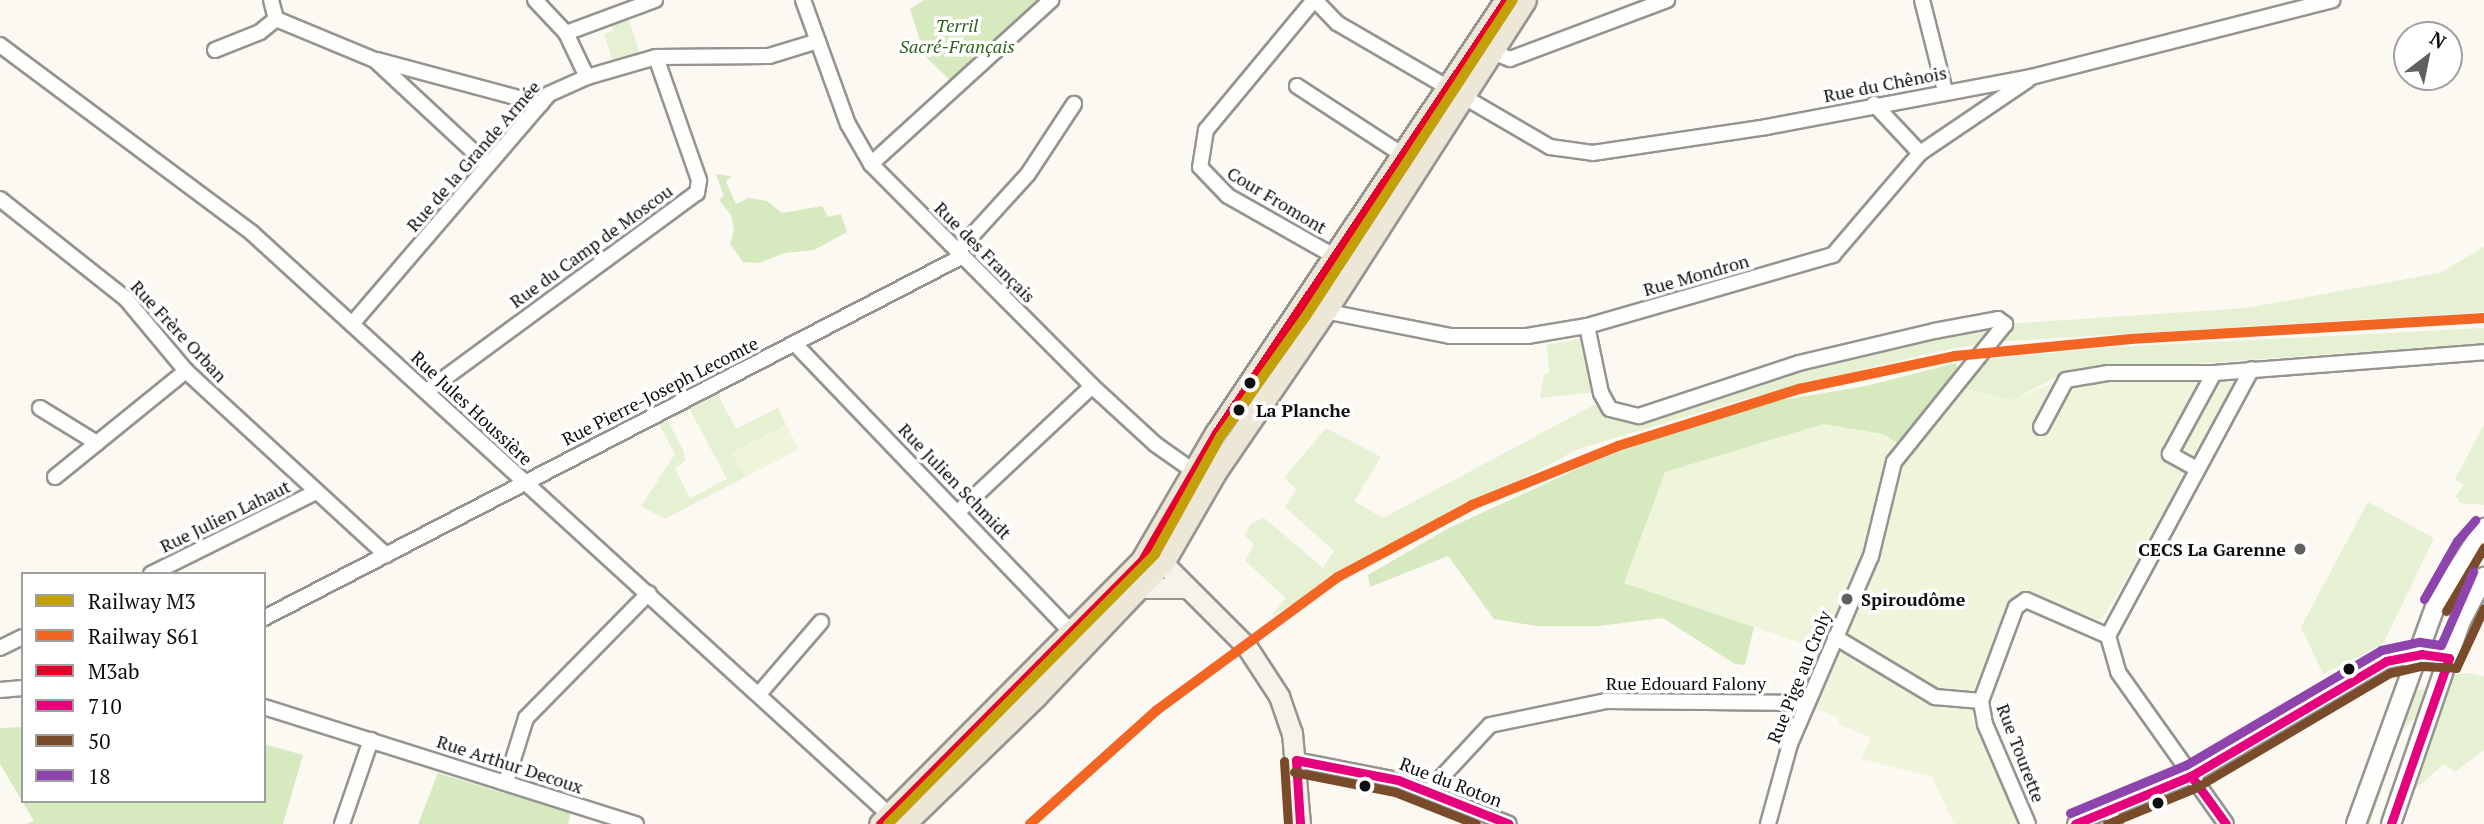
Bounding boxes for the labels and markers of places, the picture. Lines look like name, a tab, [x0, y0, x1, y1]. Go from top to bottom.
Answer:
unlabelled marker	[1243, 376, 1257, 390]
marker: La Planche	[1228, 399, 1250, 421]
place label: La Planche	[1256, 399, 1350, 421]
place label: CECS La Garenne	[2138, 538, 2286, 560]
marker: CECS La Garenne	[2292, 541, 2308, 557]
place label: Spiroudôme	[1861, 588, 1965, 610]
marker: Spiroudôme	[1839, 591, 1855, 607]
unlabelled marker	[2342, 662, 2356, 676]
unlabelled marker	[1358, 779, 1372, 793]
unlabelled marker	[2151, 796, 2165, 810]

